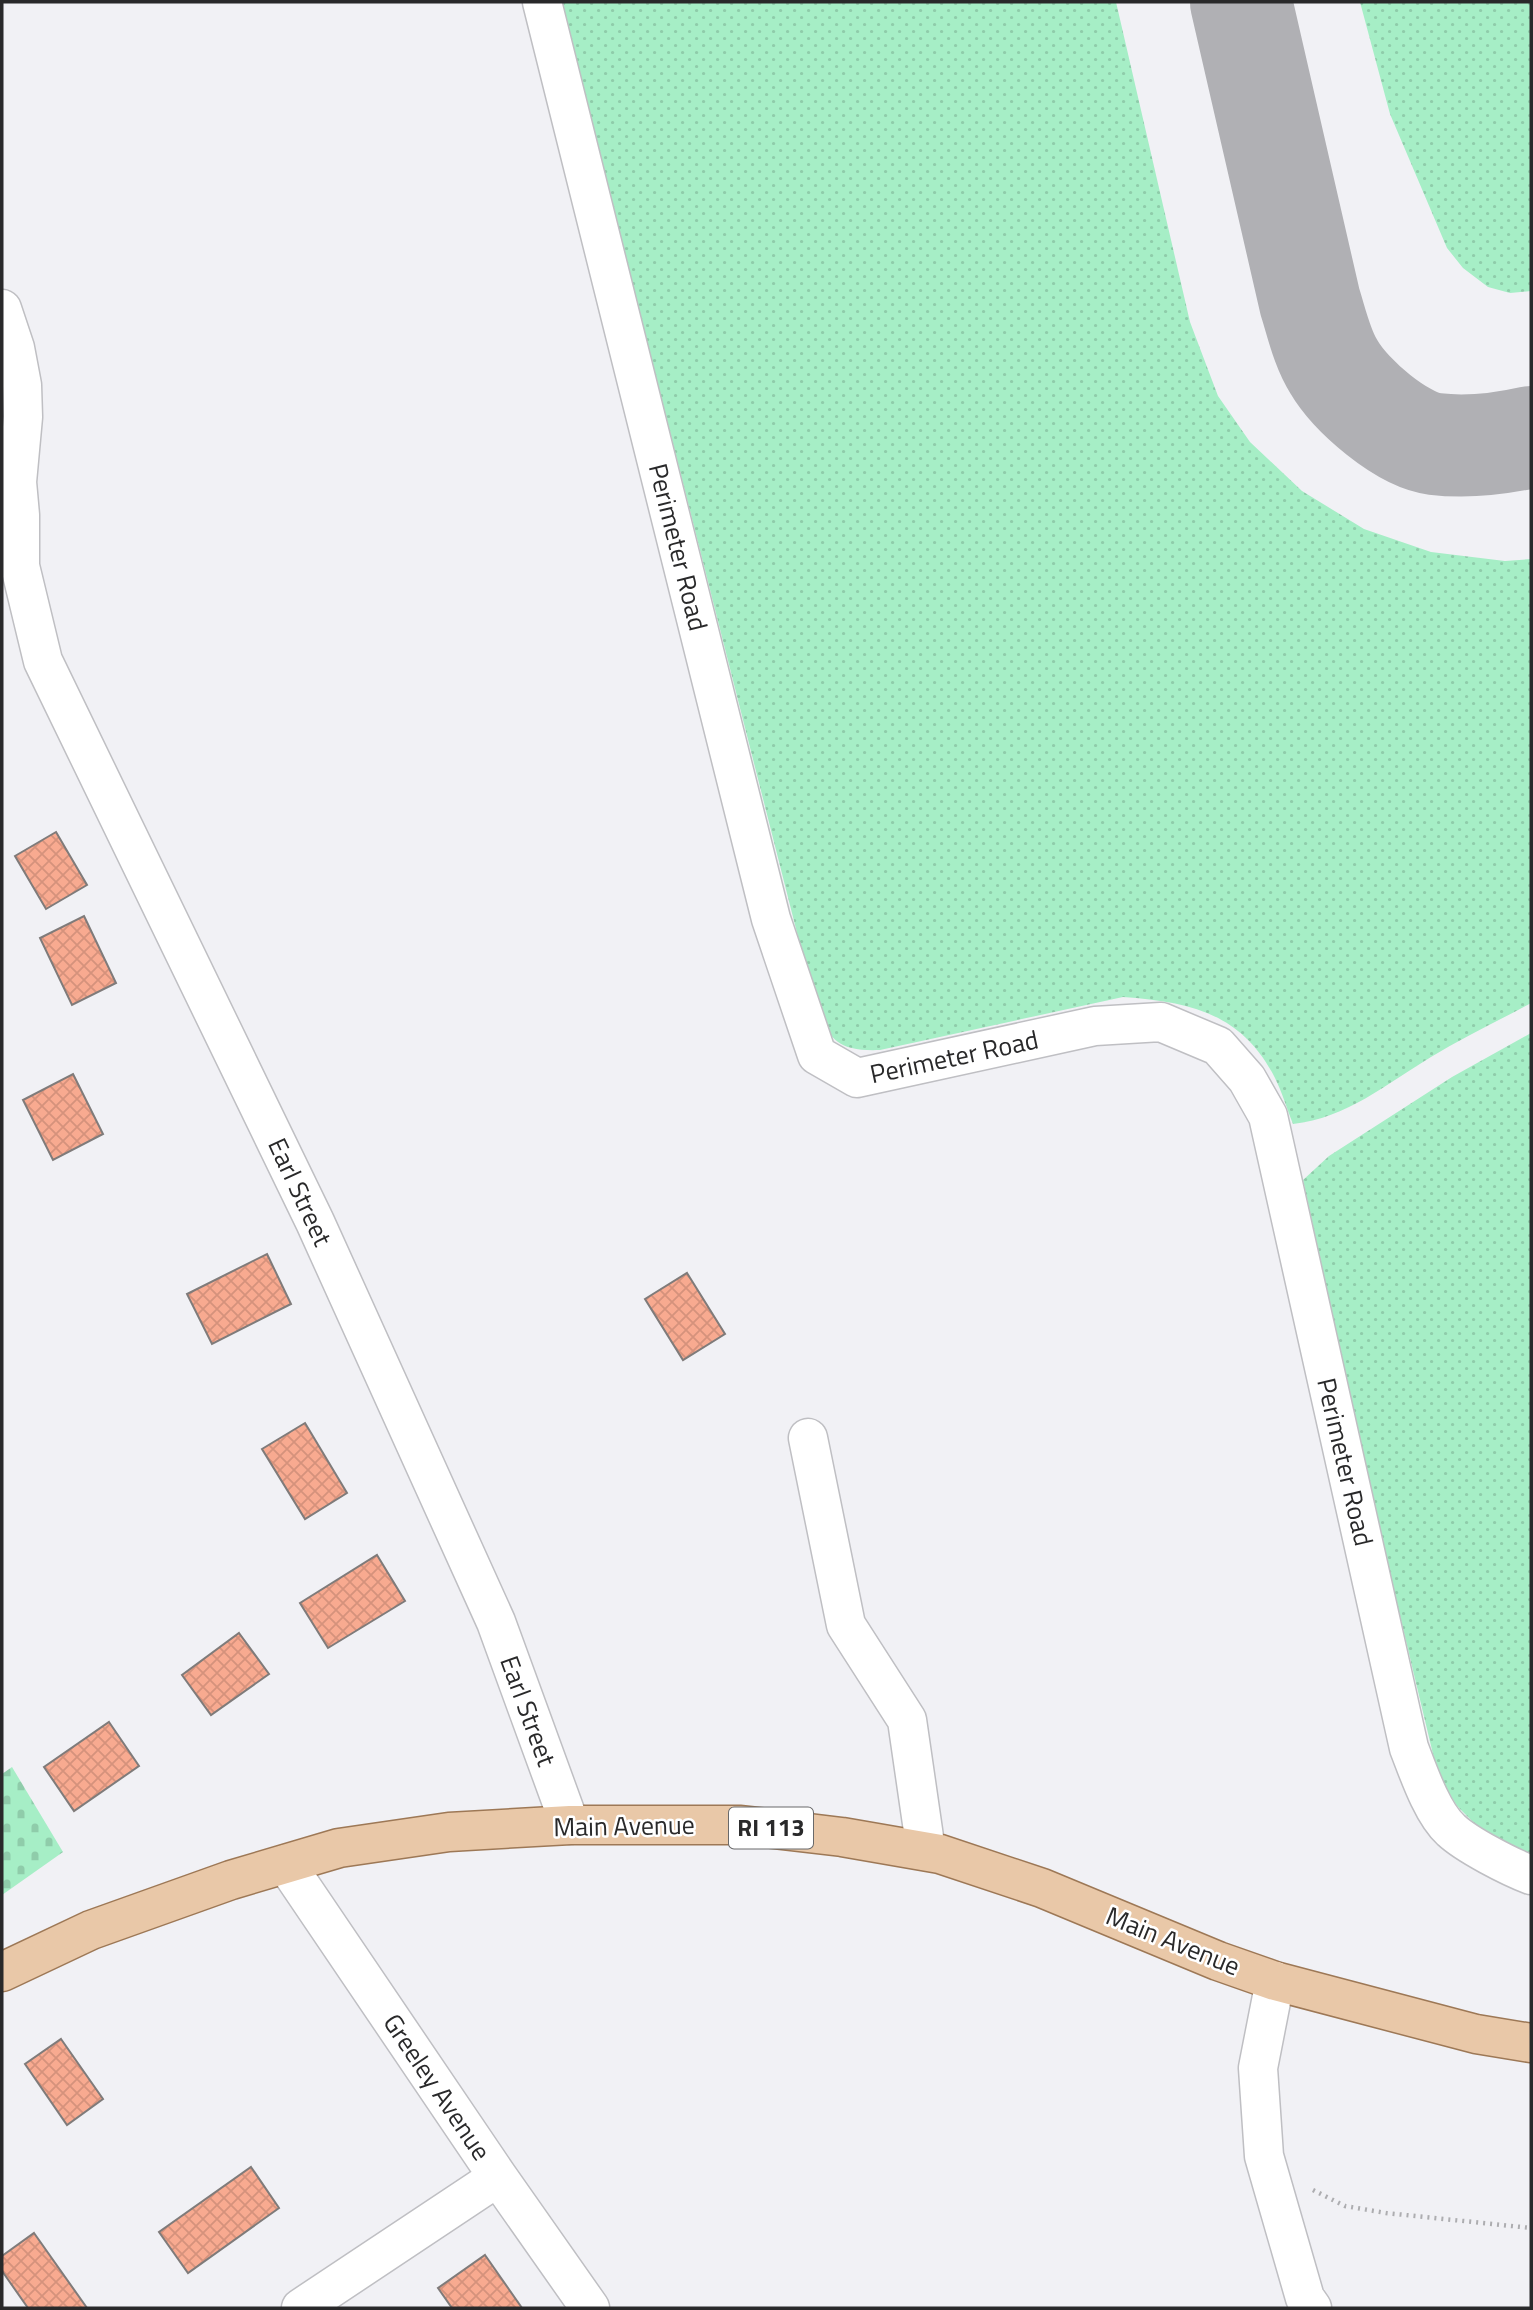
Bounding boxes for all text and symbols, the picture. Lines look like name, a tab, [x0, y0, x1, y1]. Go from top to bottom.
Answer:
street label: Perimeter Road	[639, 459, 718, 635]
street label: Perimeter Road	[866, 1020, 1042, 1093]
street label: Earl Street	[258, 1131, 342, 1252]
street label: Perimeter Road	[1307, 1374, 1384, 1550]
street label: Earl Street	[490, 1650, 566, 1772]
street label: Main Avenue	[553, 1805, 695, 1846]
road number: RI 113	[729, 1808, 813, 1849]
street label: Main Avenue	[1100, 1896, 1246, 1985]
street label: Greeley Avenue	[374, 2006, 501, 2168]

